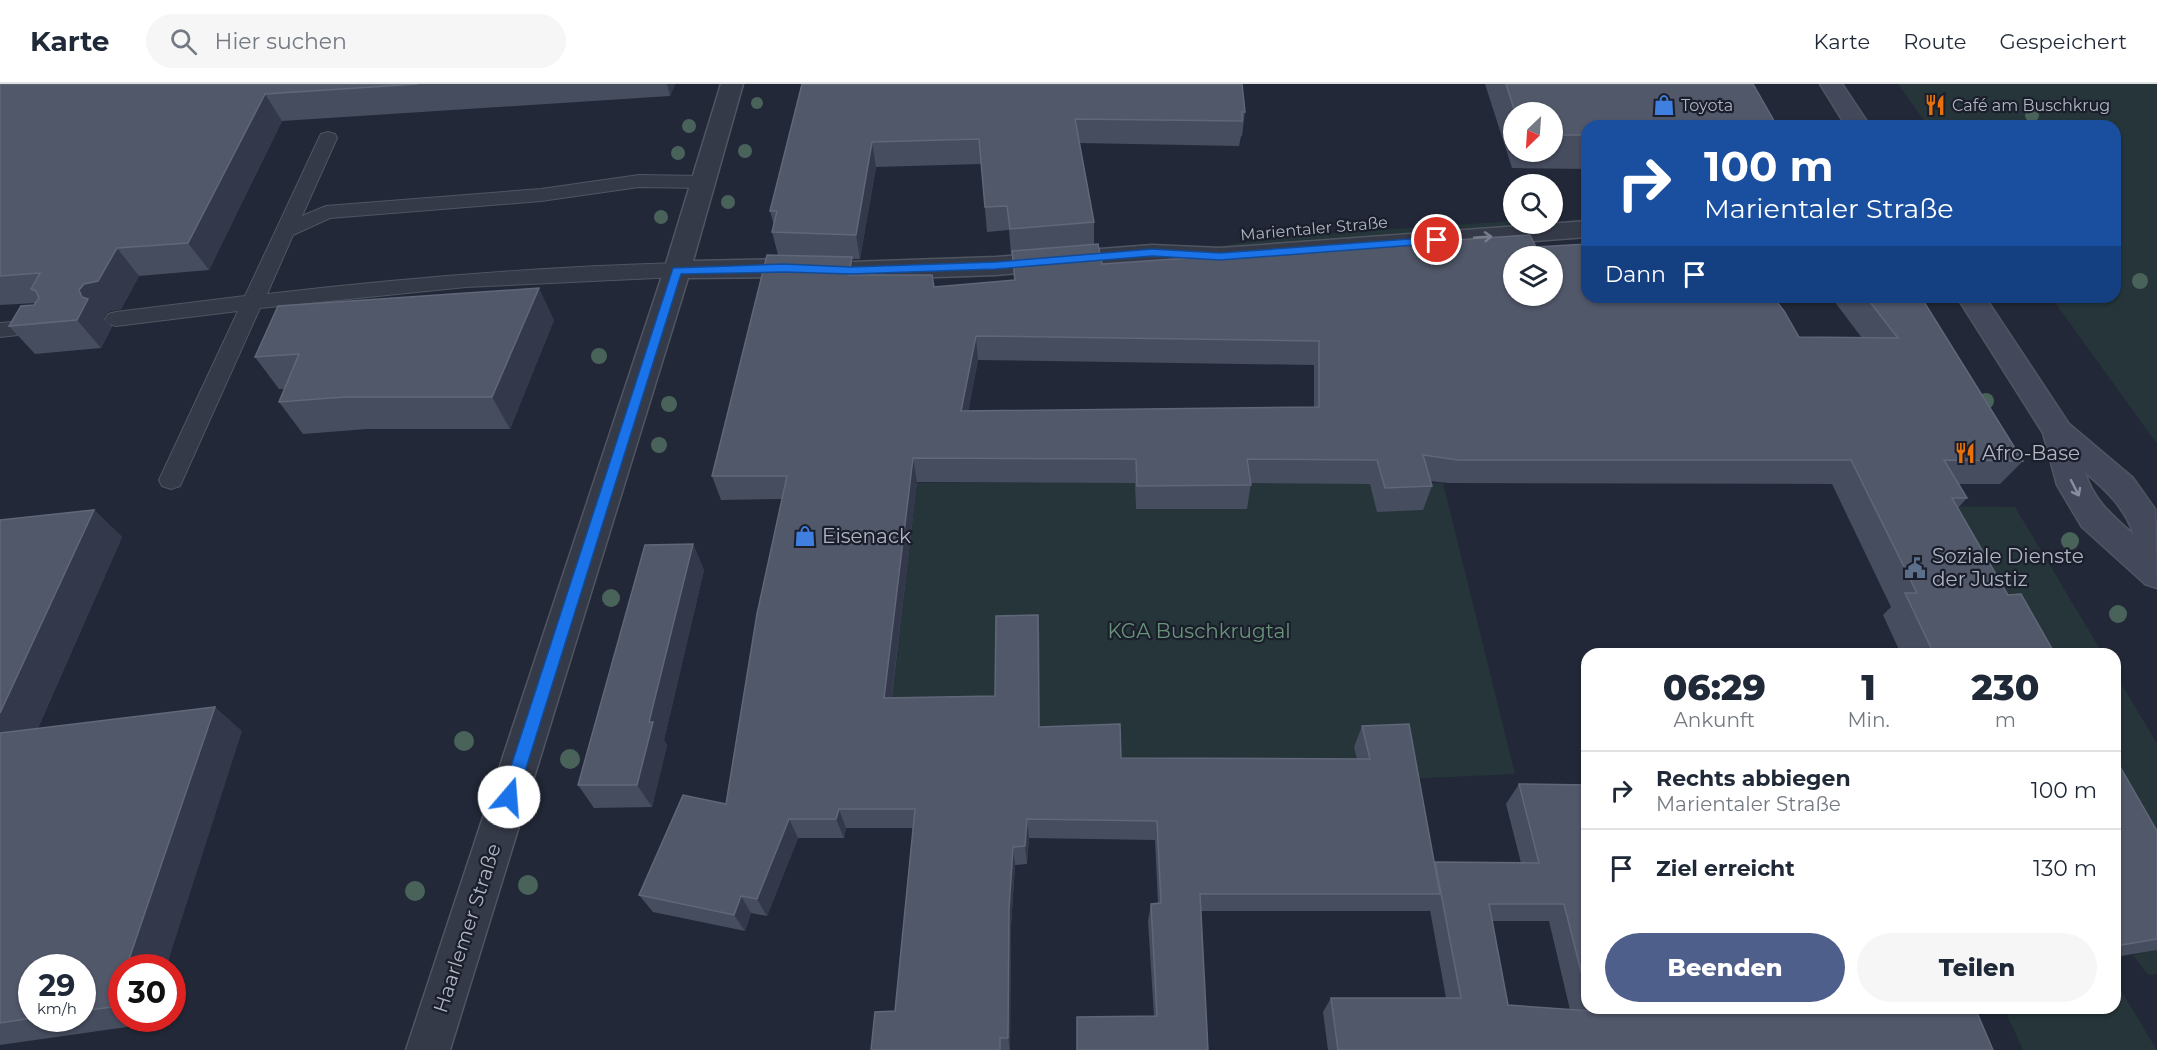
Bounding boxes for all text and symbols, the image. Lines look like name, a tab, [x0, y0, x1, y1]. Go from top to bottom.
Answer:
search box	[146, 14, 566, 68]
text: Karte	[30, 24, 110, 58]
icon: search	[167, 25, 200, 58]
text: Hier suchen	[215, 28, 347, 55]
text: Karte	[1814, 29, 1870, 54]
text: Route	[1903, 29, 1966, 54]
text: Gespeichert	[1999, 29, 2127, 54]
shop icon: Toyota	[1652, 93, 1676, 117]
restaurant icon: Café am Buschkrug	[1923, 93, 1947, 117]
place label: Toyota	[1681, 96, 1733, 115]
place label: Café am Buschkrug	[1952, 96, 2110, 115]
north arrow	[1503, 102, 1563, 162]
map controls	[1503, 102, 1563, 306]
text: 100 m	[1704, 140, 1833, 192]
icon: right	[1605, 144, 1683, 222]
button: search	[1503, 174, 1563, 234]
text: Marientaler Straße	[1704, 192, 1954, 225]
street label: Marientaler Straße	[1240, 213, 1389, 244]
pin	[1411, 214, 1462, 265]
icon: arrive	[1420, 223, 1453, 256]
one-way arrow	[1472, 231, 1492, 242]
button: layers	[1503, 246, 1563, 306]
icon: arrive	[1678, 258, 1711, 291]
text: Dann	[1605, 261, 1666, 288]
restaurant icon: Afro-Base	[1953, 441, 1977, 465]
place label: Afro-Base	[1982, 441, 2080, 465]
one-way arrow	[2070, 479, 2082, 497]
shop icon: Eisenack	[793, 524, 817, 548]
place label: Eisenack	[822, 524, 911, 548]
place label: Soziale Dienste der Justiz	[1932, 544, 2084, 591]
public building icon: Soziale Dienste der Justiz	[1903, 556, 1927, 580]
park label: KGA Buschkrugtal	[1107, 619, 1291, 643]
text: 06:29	[1663, 665, 1766, 709]
text: 1	[1861, 665, 1876, 709]
text: 230	[1971, 665, 2039, 709]
text: Ankunft	[1673, 708, 1755, 732]
text: Min.	[1847, 708, 1890, 732]
text: m	[1995, 708, 2016, 732]
position arrow	[477, 765, 541, 829]
text: Rechts abbiegen	[1656, 765, 1851, 792]
icon: right	[1605, 774, 1638, 807]
text: 100 m	[2031, 777, 2097, 804]
text: Marientaler Straße	[1656, 792, 1841, 816]
street label: Haarlemer Straße	[428, 840, 506, 1016]
icon: arrive	[1605, 852, 1638, 885]
text: Ziel erreicht	[1656, 855, 1795, 882]
text: 130 m	[2033, 855, 2097, 882]
button: Beenden	[1605, 933, 1845, 1002]
button: Teilen	[1857, 933, 2097, 1002]
speed limit sign: 30	[108, 954, 186, 1032]
text: 29	[39, 967, 75, 1004]
text: km/h	[37, 999, 77, 1018]

